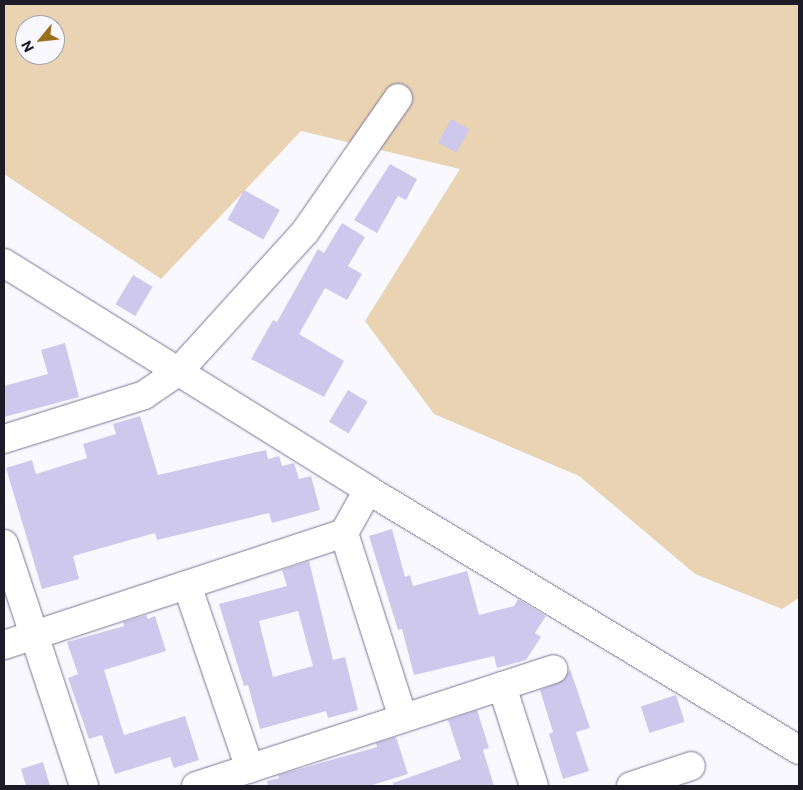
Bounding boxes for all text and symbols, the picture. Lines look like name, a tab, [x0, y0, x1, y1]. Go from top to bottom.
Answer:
north arrow	[15, 15, 65, 65]
text: N	[17, 38, 37, 55]

